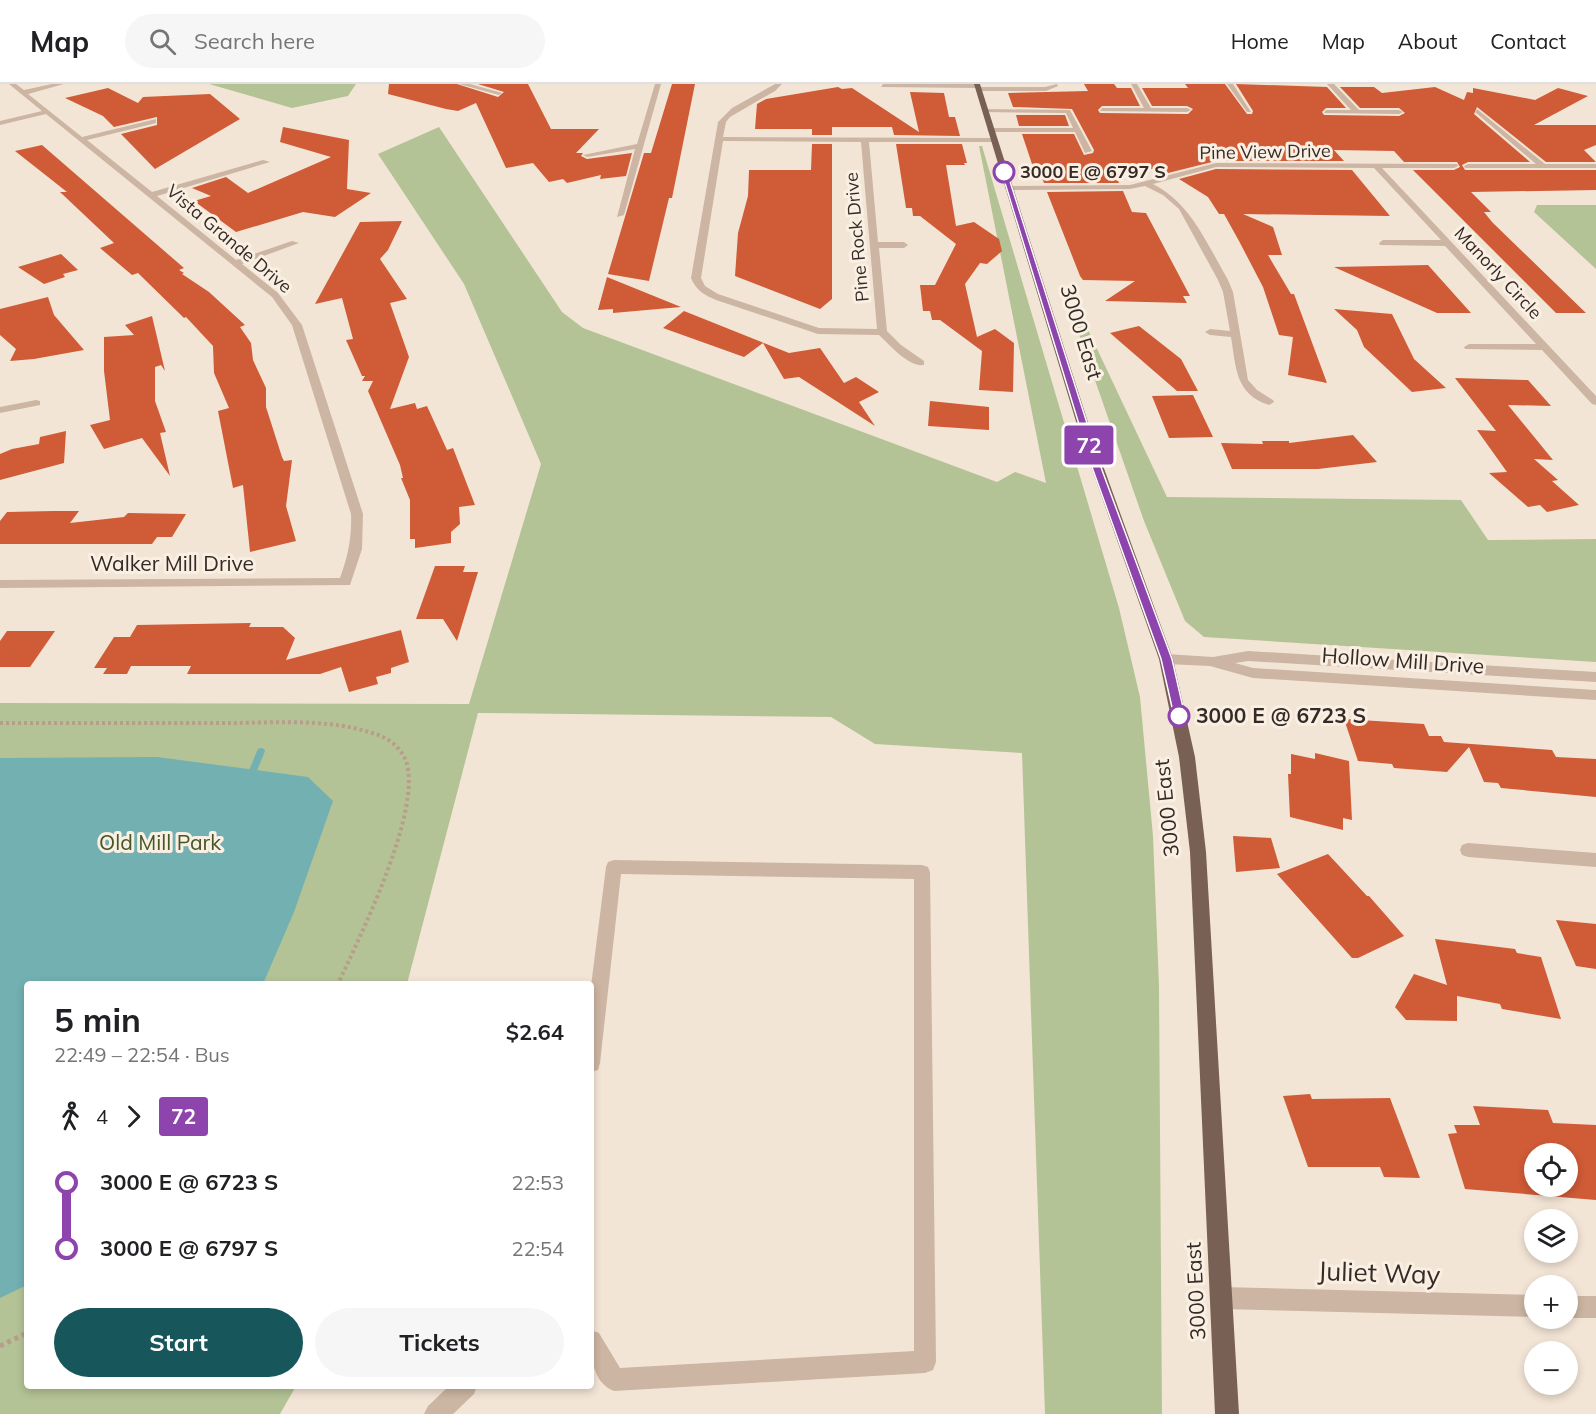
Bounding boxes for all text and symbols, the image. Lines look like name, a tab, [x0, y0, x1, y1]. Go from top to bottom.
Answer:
search box	[125, 14, 545, 68]
text: Map	[30, 24, 89, 59]
icon: search	[146, 25, 179, 58]
text: Search here	[194, 27, 315, 55]
text: Home	[1231, 28, 1289, 54]
text: Map	[1322, 28, 1365, 54]
text: About	[1398, 28, 1457, 54]
text: Contact	[1490, 28, 1566, 54]
street label: Pine View Drive	[1199, 139, 1331, 164]
place label: 3000 E @ 6797 S	[1020, 160, 1166, 183]
marker: 3000 E @ 6797 S	[993, 161, 1015, 183]
street label: Pine Rock Drive	[839, 171, 874, 303]
street label: Vista Grande Drive	[162, 179, 297, 298]
street label: Manorly Circle	[1450, 222, 1547, 324]
street label: 3000 East	[1055, 281, 1109, 383]
line badge: 72	[1062, 426, 1116, 464]
text: 72	[1076, 432, 1102, 458]
street label: Walker Mill Drive	[90, 550, 254, 576]
street label: Hollow Mill Drive	[1321, 641, 1485, 679]
place label: 3000 E @ 6723 S	[1196, 702, 1366, 728]
marker: 3000 E @ 6723 S	[1168, 705, 1190, 727]
street label: 3000 East	[1148, 758, 1184, 858]
park label: Old Mill Park	[99, 829, 221, 855]
text: 5 min	[54, 999, 141, 1040]
text: $2.64	[506, 1018, 564, 1046]
text: 22:49 – 22:54 · Bus	[54, 1042, 230, 1067]
icon: walk	[54, 1100, 87, 1133]
icon: forward	[117, 1100, 150, 1133]
text: 72	[171, 1103, 196, 1129]
text: 4	[96, 1104, 108, 1129]
map controls	[1524, 1143, 1578, 1395]
button: locate	[1524, 1143, 1578, 1197]
text: 3000 E @ 6723 S	[100, 1168, 278, 1196]
text: 22:53	[511, 1170, 564, 1195]
button: layers	[1524, 1209, 1578, 1263]
text: 3000 E @ 6797 S	[100, 1234, 278, 1262]
text: 22:54	[511, 1236, 564, 1261]
street label: 3000 East	[1179, 1241, 1211, 1341]
street label: Juliet Way	[1317, 1254, 1441, 1291]
button: +	[1524, 1275, 1578, 1329]
button: Start	[54, 1308, 303, 1377]
button: Tickets	[315, 1308, 564, 1377]
button: −	[1524, 1341, 1578, 1395]

